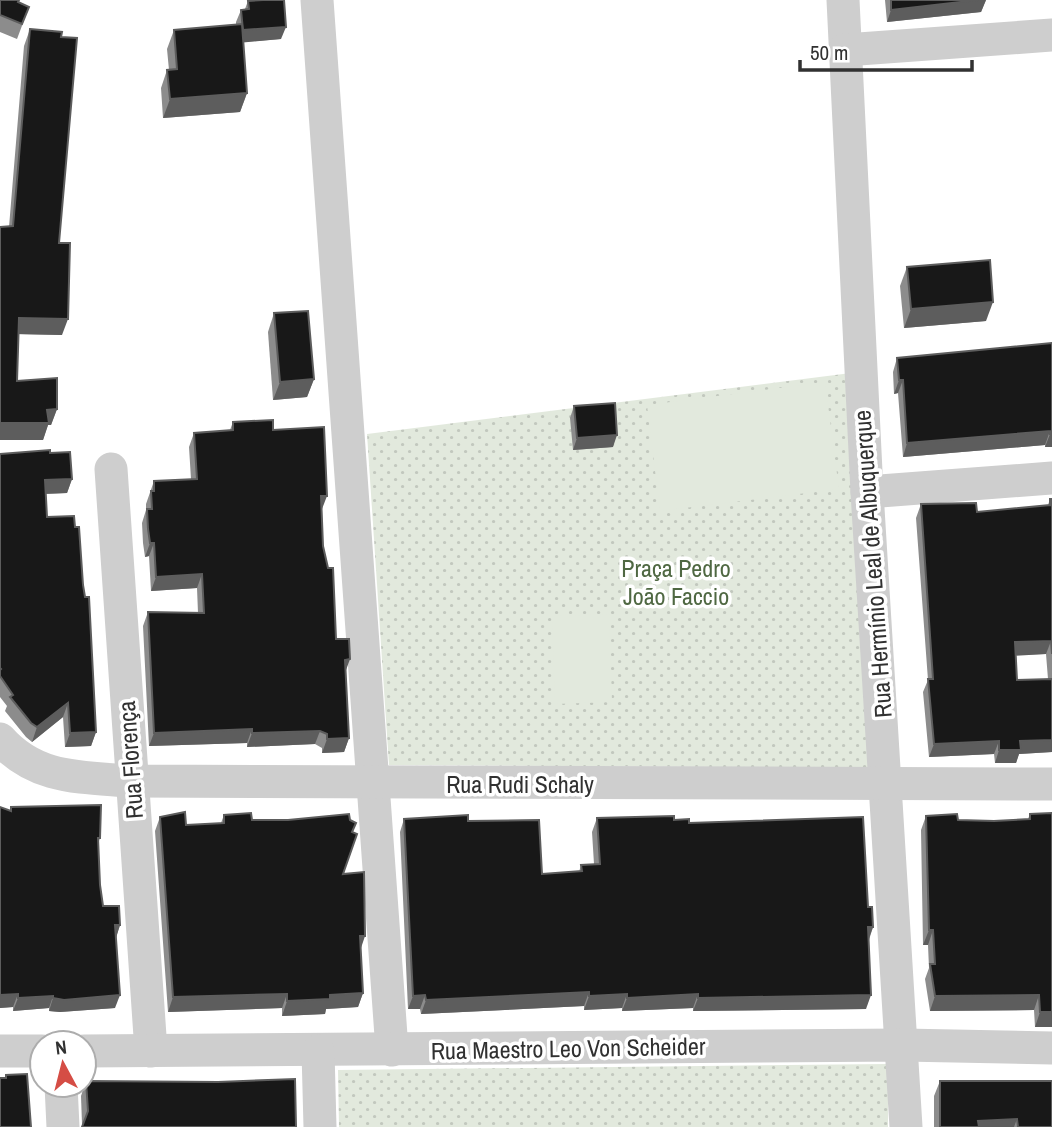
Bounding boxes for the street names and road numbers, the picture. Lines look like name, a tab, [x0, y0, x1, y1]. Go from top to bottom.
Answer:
street label: Rua Hermínio Leal de Albuquerque	[845, 409, 899, 719]
street label: Rua Florença	[110, 700, 150, 820]
street label: Rua Rudi Schaly	[446, 768, 594, 800]
street label: Rua Maestro Leo Von Scheider	[430, 1030, 706, 1066]

